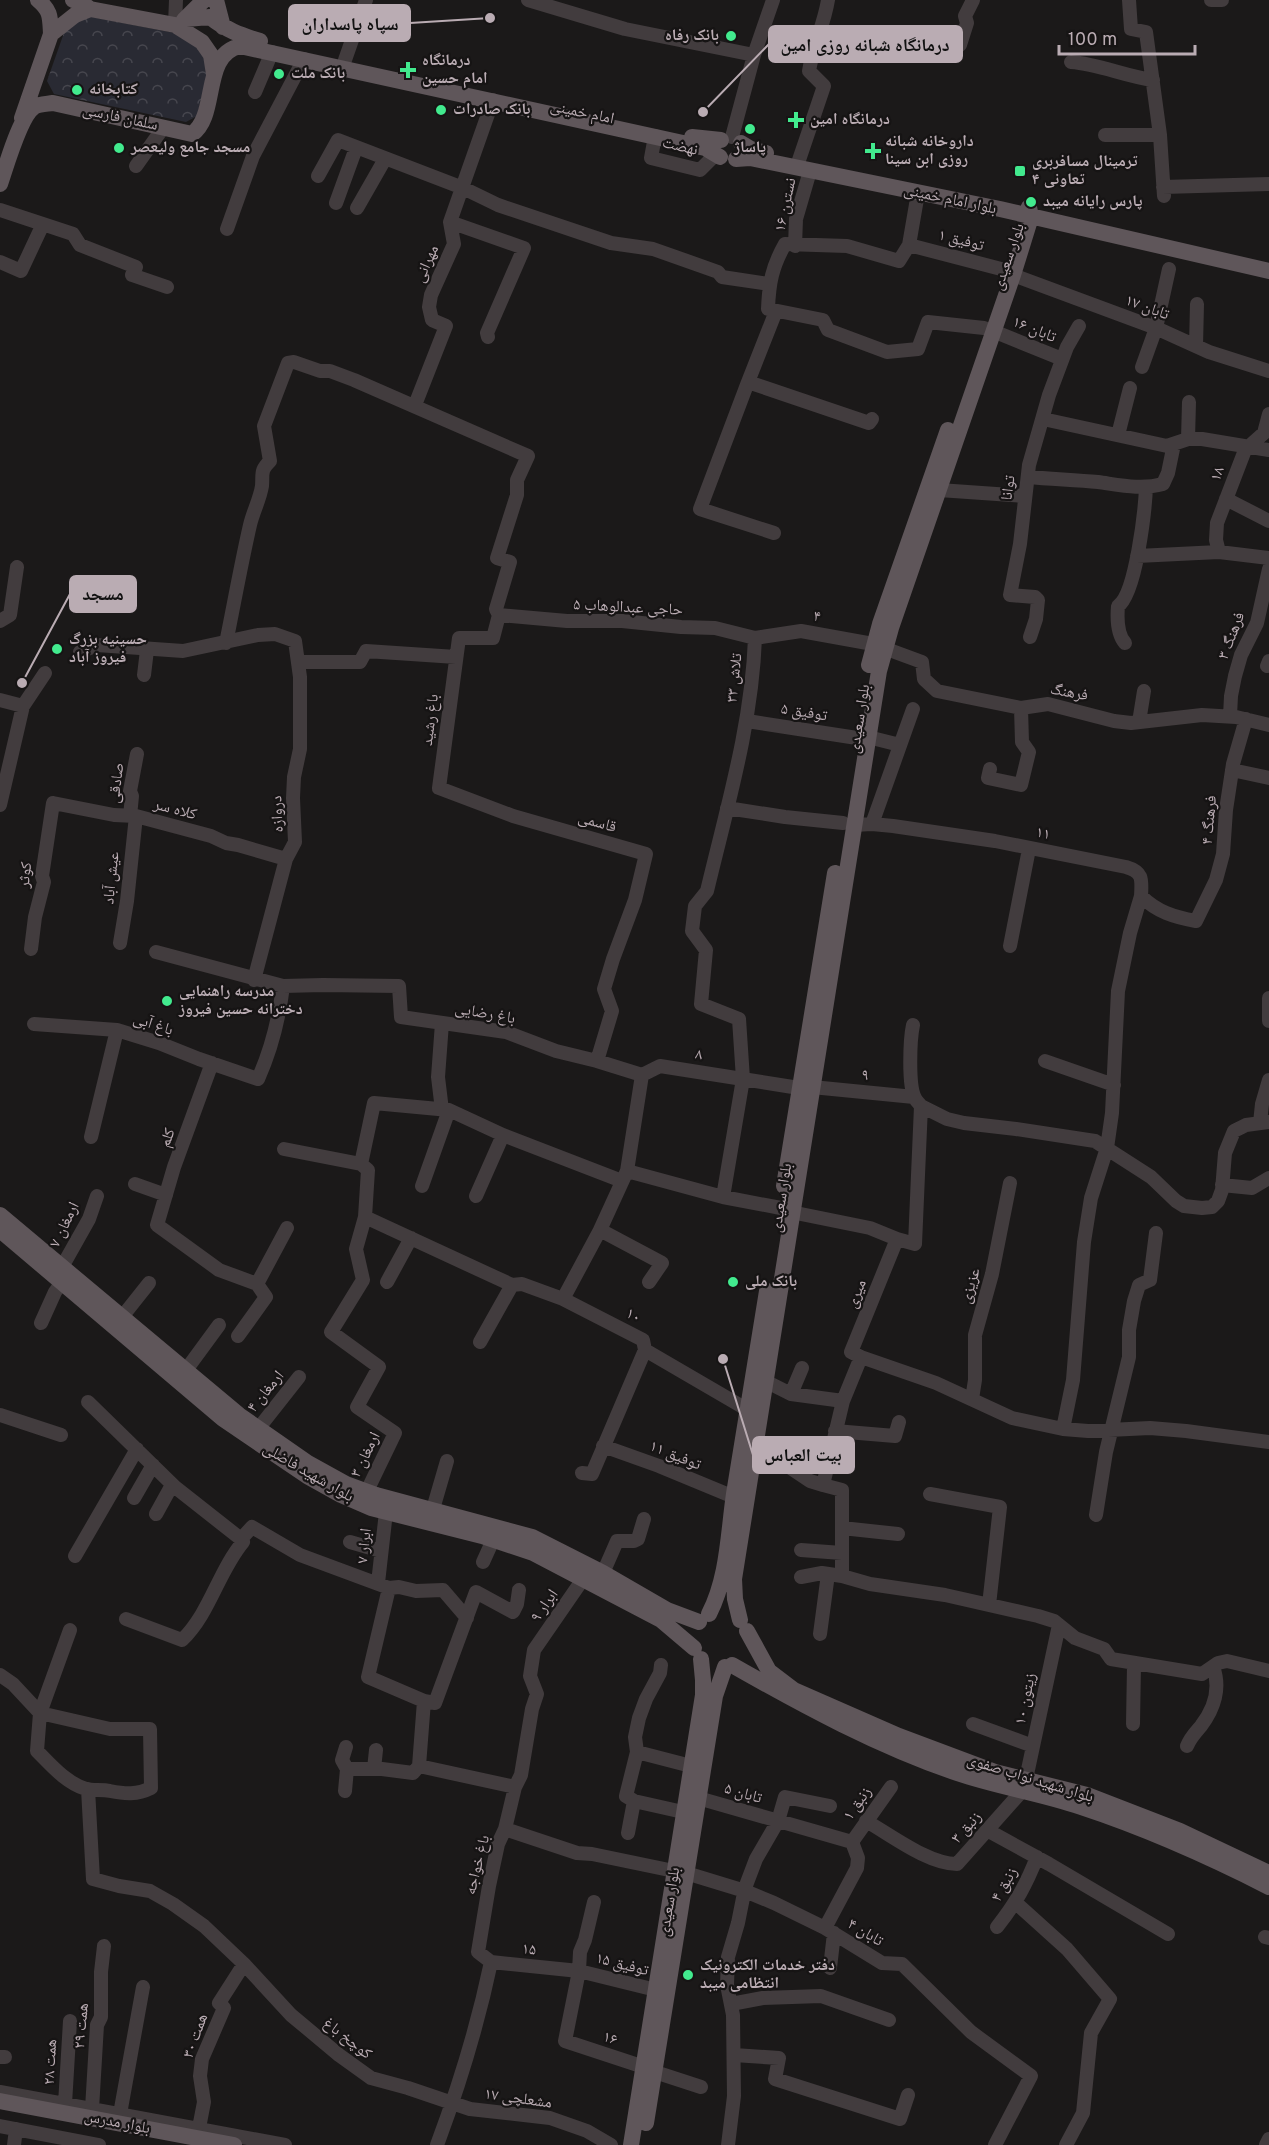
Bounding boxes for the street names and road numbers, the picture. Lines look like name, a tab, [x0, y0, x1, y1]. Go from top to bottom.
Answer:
street label: امام خمینی	[548, 96, 616, 130]
street label: سلمان فارسی	[80, 100, 160, 136]
street label: نهضت	[660, 133, 700, 161]
street label: نسترن ۱۶	[771, 176, 801, 234]
street label: بلوار امام خمینی	[902, 180, 998, 220]
street label: بلوار سعیدی	[988, 221, 1030, 293]
street label: توفیق ۱	[936, 226, 986, 256]
street label: مهرانی	[410, 242, 444, 286]
street label: تابان ۱۷	[1122, 291, 1172, 325]
street label: تابان ۱۶	[1009, 312, 1059, 348]
street label: ۱۸	[1206, 464, 1230, 484]
street label: توانا	[997, 474, 1021, 502]
street label: حاجی عبدالوهاب ۵	[573, 595, 683, 621]
street label: ۴	[812, 607, 822, 627]
street label: فرهنگ ۳	[1214, 609, 1250, 663]
street label: تلاش ۳۳	[722, 652, 748, 704]
street label: فرهنگ	[1048, 680, 1090, 706]
street label: بلوار سعیدی	[845, 683, 875, 755]
street label: باغ رشید	[418, 693, 444, 747]
street label: توفیق ۵	[779, 699, 829, 727]
street label: صادقی	[105, 761, 129, 805]
street label: کلاه سر	[150, 794, 199, 825]
street label: دروازه	[267, 795, 289, 833]
street label: فرهنگ ۴	[1198, 795, 1222, 845]
street label: قاسمی	[576, 808, 618, 838]
street label: ۱۱	[1034, 823, 1052, 845]
street label: عیش آباد	[99, 851, 125, 905]
street label: کوثر	[15, 861, 37, 890]
street label: باغ رضایی	[453, 999, 517, 1029]
street label: باغ آبی	[130, 1009, 176, 1041]
street label: ۸	[694, 1045, 704, 1065]
street label: ۹	[860, 1066, 870, 1086]
street label: کلم	[155, 1125, 181, 1150]
street label: بلوار سعیدی	[767, 1162, 797, 1234]
street label: ارمغان ۷	[45, 1199, 85, 1251]
street label: عزیزی	[956, 1266, 986, 1306]
street label: میری	[842, 1277, 872, 1311]
street label: ۱۰	[622, 1304, 644, 1328]
street label: ارمغان ۴	[243, 1367, 289, 1417]
street label: ارمغان ۳	[346, 1429, 386, 1481]
street label: توفیق ۱۱	[646, 1437, 704, 1475]
street label: بلوار شهید فاضلی	[259, 1439, 357, 1507]
street label: ابرار ۷	[353, 1527, 377, 1565]
street label: ابرار ۹	[527, 1586, 563, 1626]
street label: زیتون ۱۰	[1011, 1671, 1041, 1727]
street label: بلوار شهید نواب صفوی	[964, 1750, 1096, 1808]
street label: تابان ۵	[722, 1779, 764, 1809]
street label: زنبق ۱	[839, 1783, 877, 1825]
street label: زنبق ۳	[947, 1808, 987, 1848]
street label: باغ خواجه	[461, 1833, 495, 1897]
street label: زنبق ۴	[987, 1864, 1023, 1906]
street label: بلوار سعیدی	[655, 1866, 685, 1938]
street label: تابان ۴	[843, 1915, 887, 1952]
street label: ۱۵	[521, 1939, 537, 1961]
street label: توفیق ۱۵	[593, 1949, 651, 1981]
street label: همت ۲۹	[70, 2002, 94, 2050]
street label: همت ۳۰	[179, 2011, 213, 2061]
street label: کوچخ باغ	[318, 2014, 376, 2065]
street label: ۱۶	[600, 2027, 620, 2051]
street label: همت ۲۸	[40, 2039, 62, 2085]
street label: مشعلچی ۱۷	[483, 2084, 553, 2114]
street label: بلوار مدرس	[82, 2107, 152, 2139]

